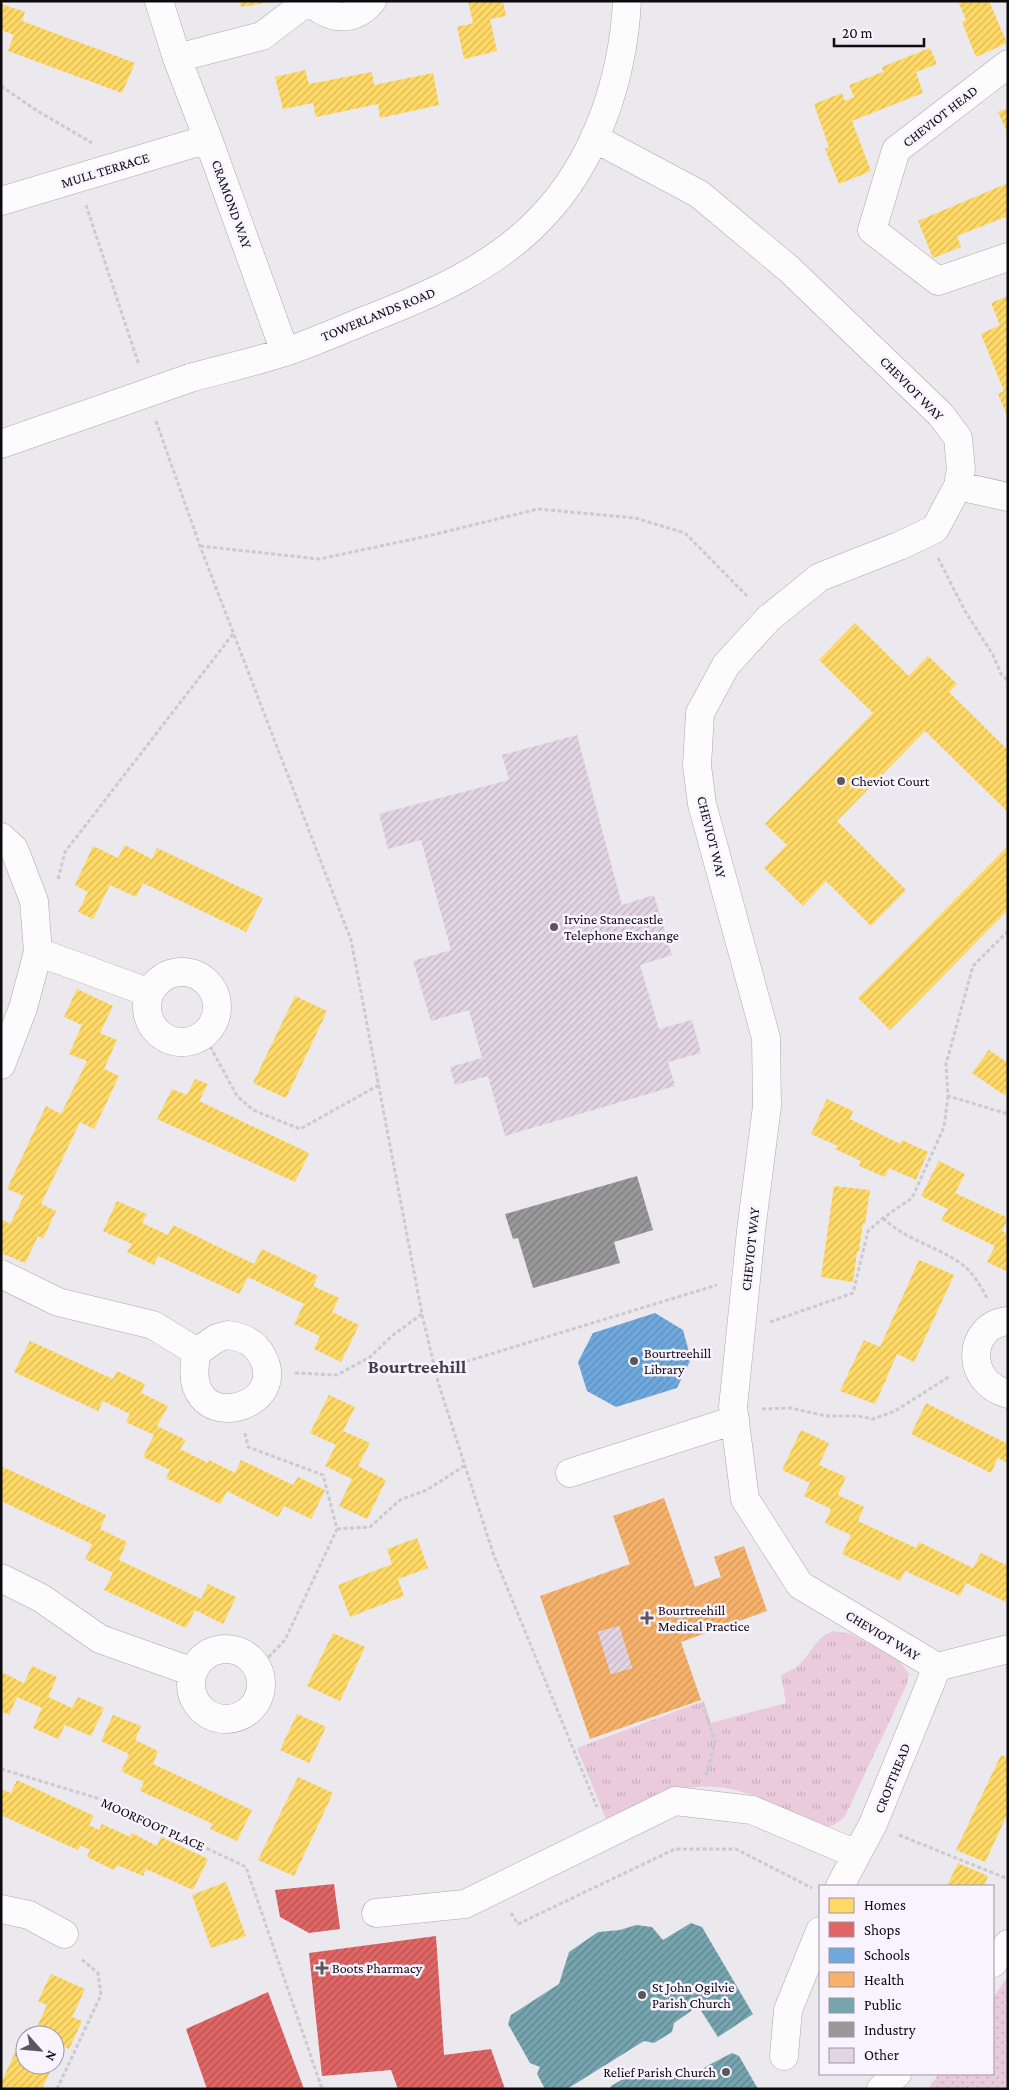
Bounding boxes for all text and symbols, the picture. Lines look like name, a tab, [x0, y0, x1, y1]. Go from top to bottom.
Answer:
scale bar	[834, 15, 924, 47]
text: 20 m	[842, 25, 873, 41]
street label: CHEVIOT HEAD	[899, 82, 981, 150]
street label: MULL TERRACE	[59, 149, 151, 191]
street label: CRAMOND WAY	[209, 158, 256, 251]
street label: TOWERLANDS ROAD	[319, 284, 437, 344]
street label: CHEVIOT WAY	[877, 353, 948, 424]
place label: Cheviot Court	[851, 773, 930, 789]
marker: Cheviot Court	[835, 775, 847, 787]
street label: CHEVIOT WAY	[694, 794, 730, 880]
place label: Irvine Stanecastle Telephone Exchange	[564, 911, 679, 943]
marker: Irvine Stanecastle Telephone Exchange	[548, 921, 560, 933]
street label: CHEVIOT WAY	[738, 1206, 762, 1291]
place label: Bourtreehill Library	[644, 1345, 711, 1377]
marker: Bourtreehill Library	[628, 1355, 640, 1367]
district label: Bourtreehill	[368, 1356, 467, 1377]
place label: Bourtreehill Medical Practice	[658, 1602, 750, 1634]
street label: CHEVIOT WAY	[843, 1607, 924, 1664]
marker: Bourtreehill Medical Practice	[640, 1611, 654, 1625]
street label: CROFTHEAD	[871, 1741, 913, 1815]
street label: MOORFOOT PLACE	[99, 1794, 208, 1854]
legend	[819, 1885, 994, 2075]
text: Homes	[864, 1897, 906, 1913]
text: Shops	[864, 1922, 900, 1939]
text: Schools	[864, 1947, 910, 1963]
place label: Boots Pharmacy	[332, 1960, 423, 1976]
marker: Boots Pharmacy	[316, 1962, 328, 1974]
text: Health	[864, 1972, 904, 1988]
place label: St John Ogilvie Parish Church	[652, 1979, 734, 2011]
marker: St John Ogilvie Parish Church	[636, 1989, 648, 2001]
text: Public	[864, 1997, 902, 2013]
text: Industry	[864, 2022, 916, 2039]
north arrow	[15, 2025, 65, 2075]
text: Other	[864, 2047, 900, 2063]
text: N	[42, 2048, 61, 2064]
place label: Relief Parish Church	[603, 2064, 716, 2080]
marker: Relief Parish Church	[720, 2066, 732, 2078]

